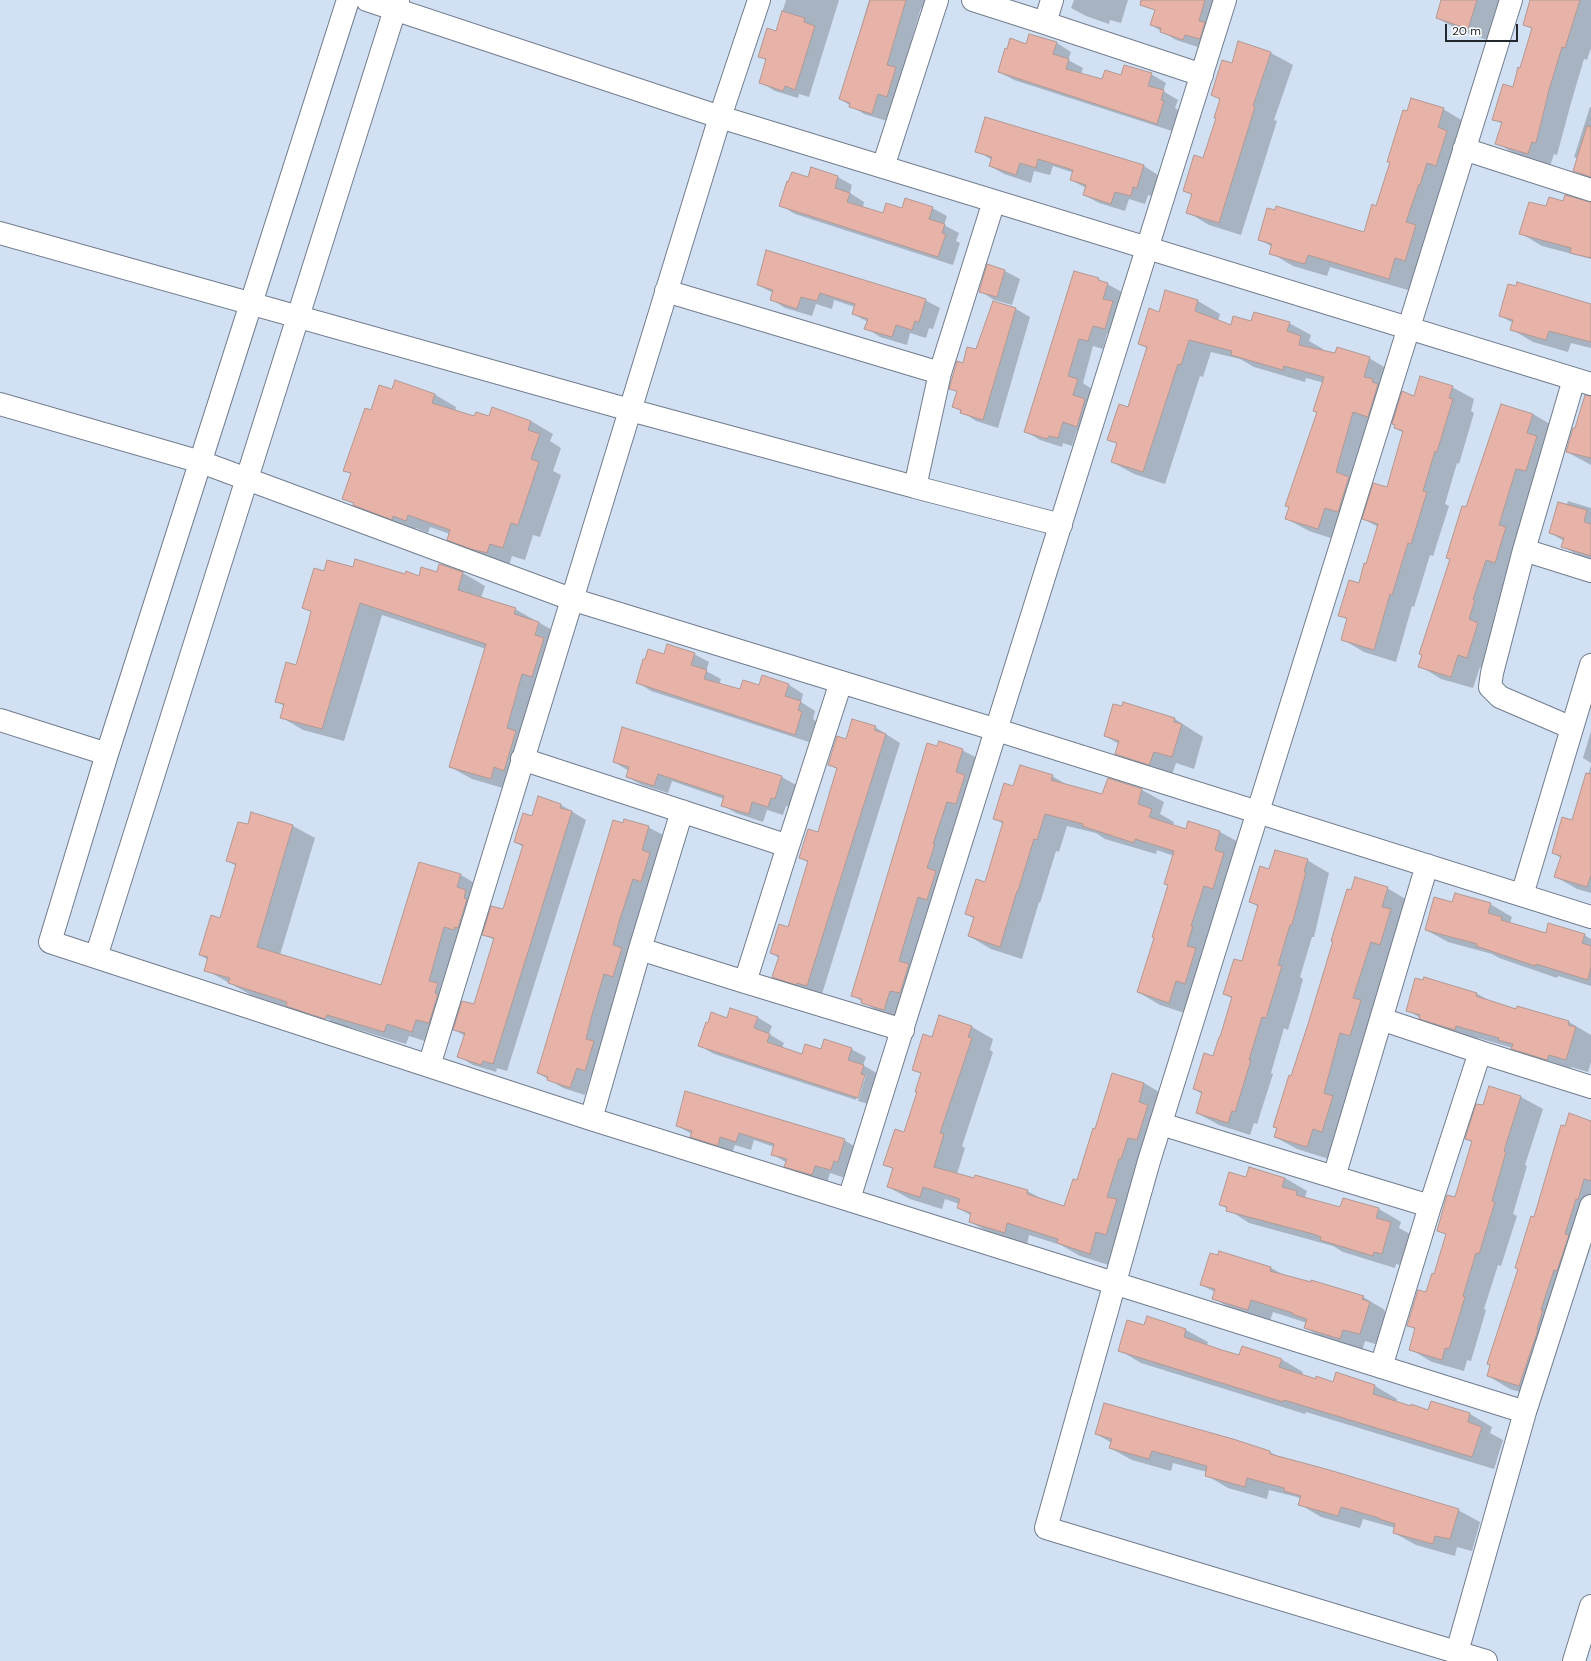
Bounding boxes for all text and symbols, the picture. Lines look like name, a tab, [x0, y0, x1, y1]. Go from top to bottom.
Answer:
scale bar	[1447, 16, 1520, 42]
text: 20 m	[1452, 23, 1481, 39]

